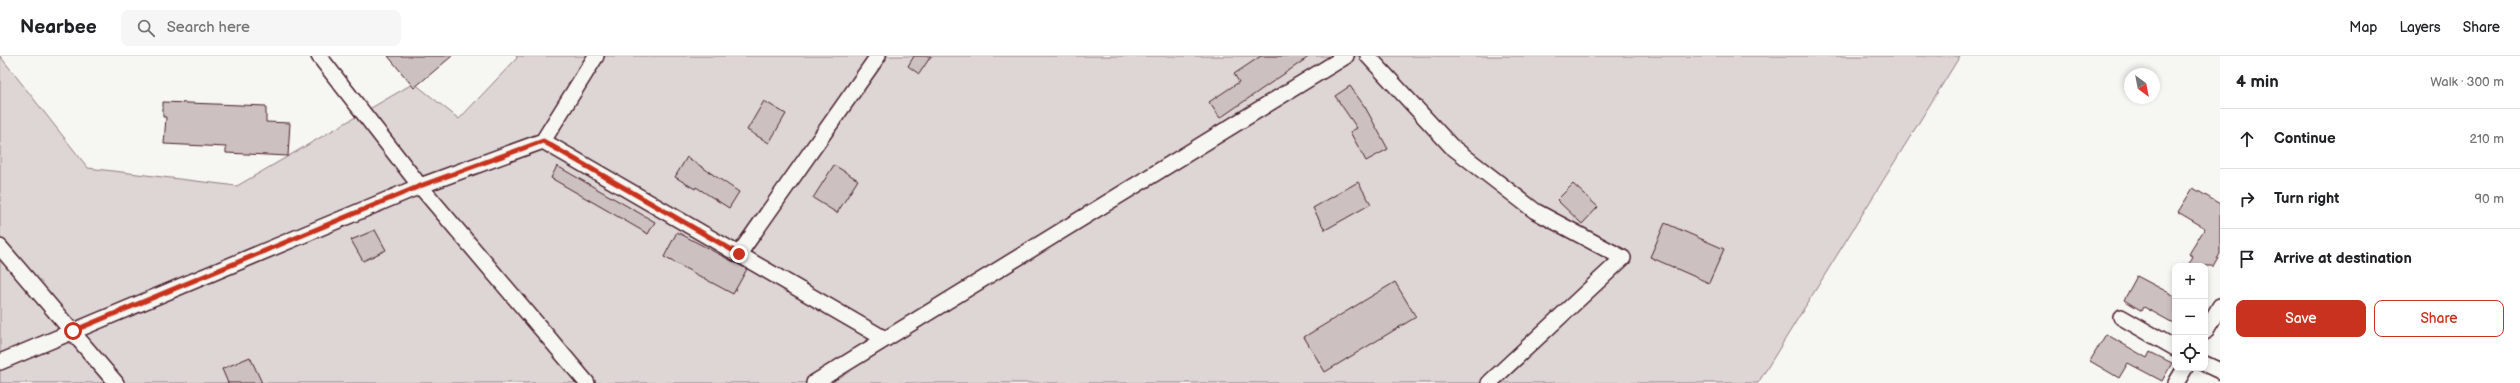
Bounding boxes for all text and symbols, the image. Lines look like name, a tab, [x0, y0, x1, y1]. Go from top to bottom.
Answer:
search box	[121, 10, 401, 46]
text: Nearbee	[20, 16, 97, 39]
icon: search	[135, 17, 157, 39]
text: Search here	[167, 18, 250, 37]
text: Map	[2349, 19, 2377, 36]
text: Layers	[2399, 19, 2441, 36]
text: Share	[2463, 19, 2500, 36]
north arrow	[2124, 68, 2160, 104]
text: 4 min	[2236, 72, 2279, 92]
text: Walk · 300 m	[2430, 74, 2504, 90]
icon: ahead	[2236, 128, 2258, 150]
text: Continue	[2274, 129, 2336, 148]
text: 210 m	[2470, 131, 2504, 147]
icon: right	[2236, 188, 2258, 210]
text: Turn right	[2274, 189, 2339, 208]
text: 90 m	[2475, 191, 2504, 207]
route end	[730, 245, 748, 263]
icon: arrive	[2236, 248, 2258, 270]
text: Arrive at destination	[2274, 249, 2412, 268]
map controls	[2172, 263, 2208, 371]
button: +	[2172, 263, 2208, 299]
button: −	[2172, 299, 2208, 335]
button: Save	[2236, 300, 2366, 337]
button: Share	[2374, 300, 2504, 337]
route start	[64, 322, 82, 340]
button: locate	[2172, 335, 2208, 371]

